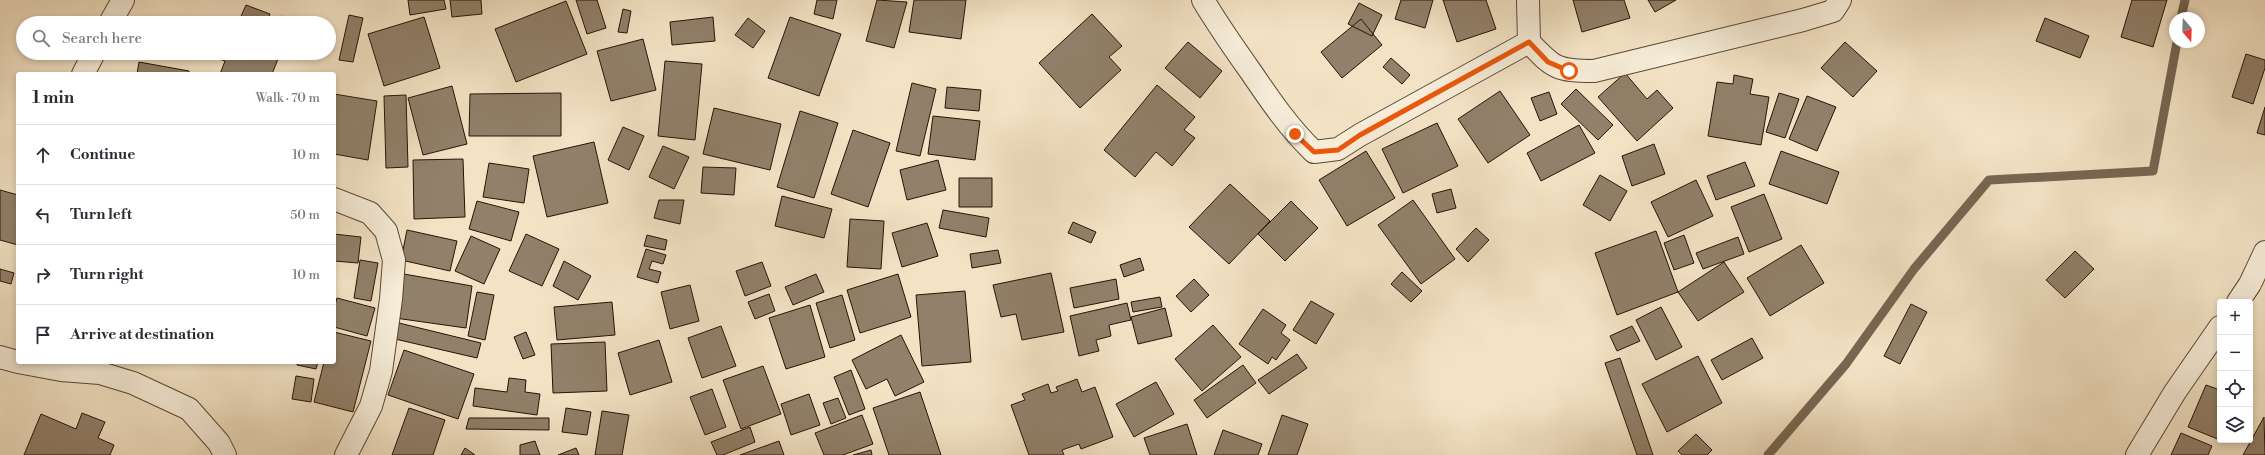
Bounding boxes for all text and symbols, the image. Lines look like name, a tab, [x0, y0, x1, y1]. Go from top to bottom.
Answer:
north arrow	[2169, 12, 2205, 48]
search box	[16, 16, 336, 60]
icon: search	[30, 27, 52, 49]
text: Search here	[62, 29, 142, 48]
route start	[1560, 62, 1578, 80]
text: 1 min	[32, 87, 74, 109]
text: Walk · 70 m	[255, 90, 320, 106]
route end	[1286, 125, 1304, 143]
icon: ahead	[32, 144, 54, 166]
text: Continue	[70, 145, 135, 164]
text: 10 m	[292, 147, 320, 163]
icon: left	[32, 204, 54, 226]
text: Turn left	[70, 205, 132, 224]
text: 50 m	[290, 207, 320, 223]
icon: right	[32, 264, 54, 286]
text: Turn right	[70, 265, 144, 284]
text: 10 m	[292, 267, 320, 283]
map controls	[2217, 299, 2253, 443]
button: +	[2217, 299, 2253, 335]
icon: arrive	[32, 324, 54, 346]
text: Arrive at destination	[70, 325, 214, 344]
button: −	[2217, 335, 2253, 371]
button: locate	[2217, 371, 2253, 407]
button: layers	[2217, 407, 2253, 443]

